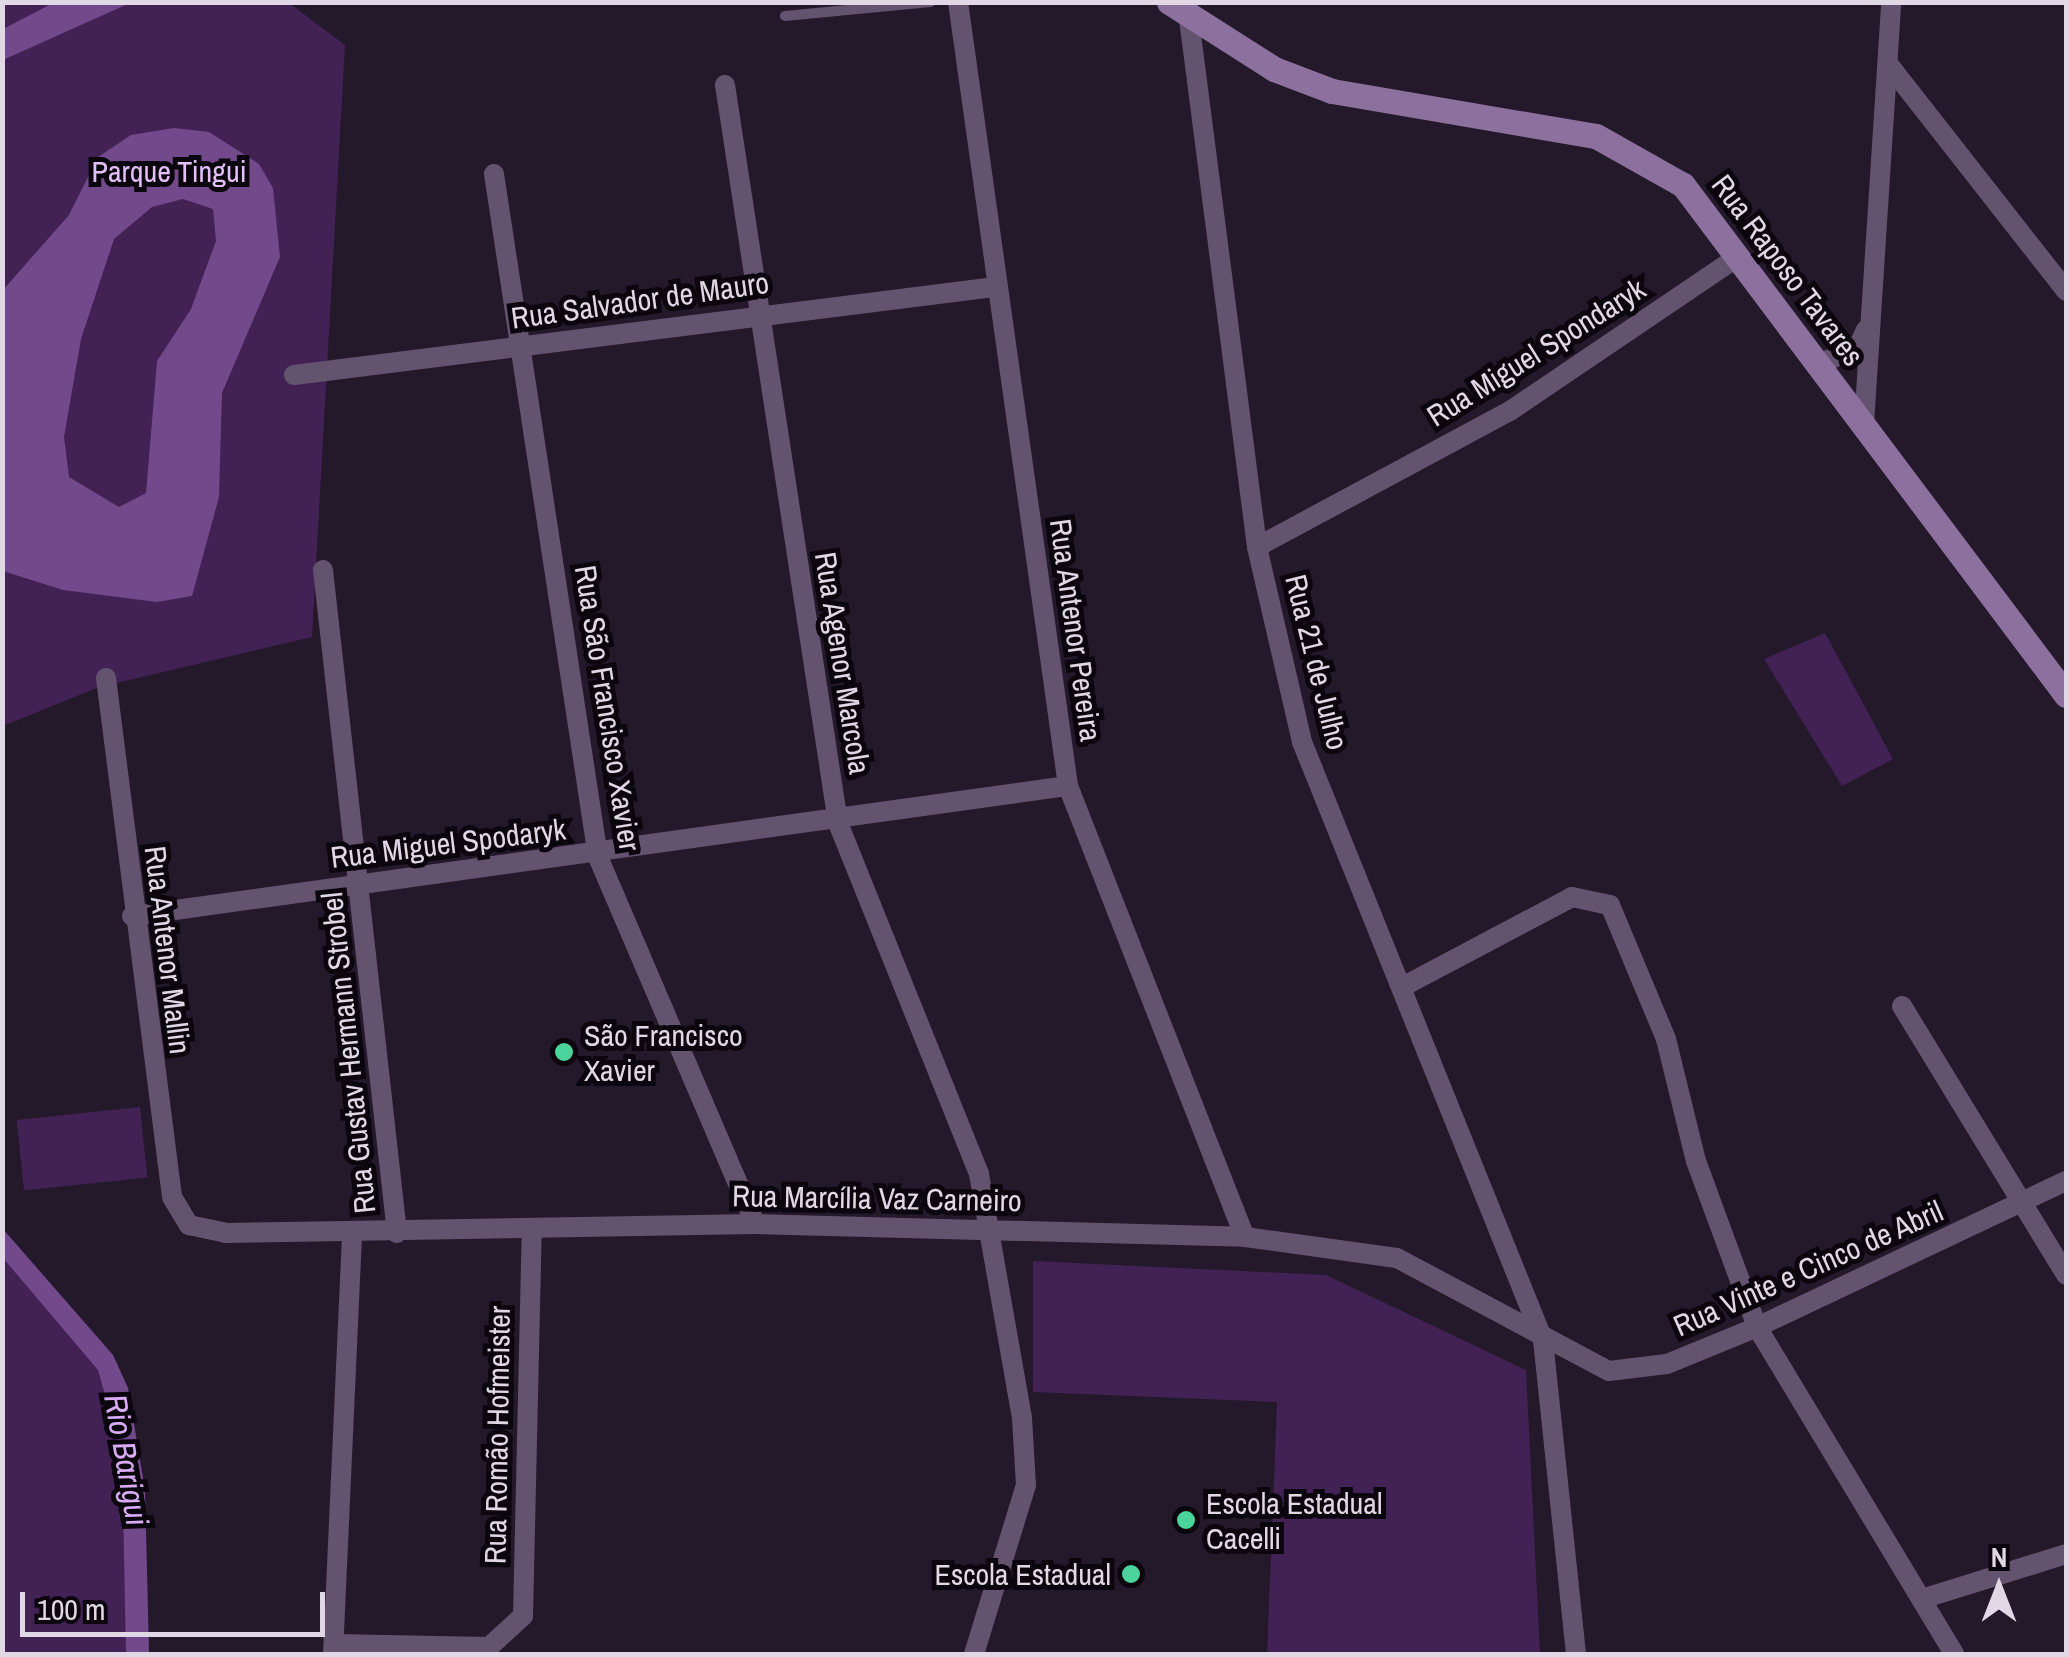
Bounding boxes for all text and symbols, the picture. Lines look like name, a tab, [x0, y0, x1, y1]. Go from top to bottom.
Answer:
park label: Parque Tingui	[91, 153, 247, 189]
street label: Rua Raposo Tavares	[1704, 167, 1872, 373]
street label: Rua Salvador de Mauro	[509, 264, 771, 336]
street label: Rua Miguel Spondaryk	[1420, 270, 1652, 434]
street label: Rua Antenor Pereira	[1042, 516, 1110, 744]
street label: Rua Agenor Marcola	[808, 549, 878, 777]
street label: Rua São Francisco Xavier	[568, 563, 648, 853]
street label: Rua 21 de Julho	[1278, 571, 1356, 753]
street label: Rua Miguel Spodaryk	[328, 811, 568, 875]
street label: Rua Antenor Mallin	[137, 843, 199, 1057]
street label: Rua Gustav Hermann Strobel	[313, 891, 383, 1215]
place label: São Francisco Xavier	[584, 1017, 743, 1088]
marker: São Francisco Xavier	[553, 1041, 575, 1063]
street label: Rua Marcília Vaz Carneiro	[732, 1177, 1022, 1219]
street label: Rua Vinte e Cinco de Abril	[1667, 1192, 1949, 1344]
street label: Rua Romão Hofmeister	[477, 1306, 517, 1564]
water label: Rio Barigui	[96, 1391, 156, 1529]
place label: Escola Estadual Cacelli	[1206, 1485, 1382, 1556]
marker: Escola Estadual Cacelli	[1175, 1509, 1197, 1531]
north arrow	[1949, 1537, 2049, 1637]
text: N	[1991, 1538, 2007, 1576]
place label: Escola Estadual	[935, 1556, 1111, 1592]
marker: Escola Estadual	[1120, 1563, 1142, 1585]
scale bar	[25, 1572, 330, 1634]
text: 100 m	[37, 1589, 105, 1629]

